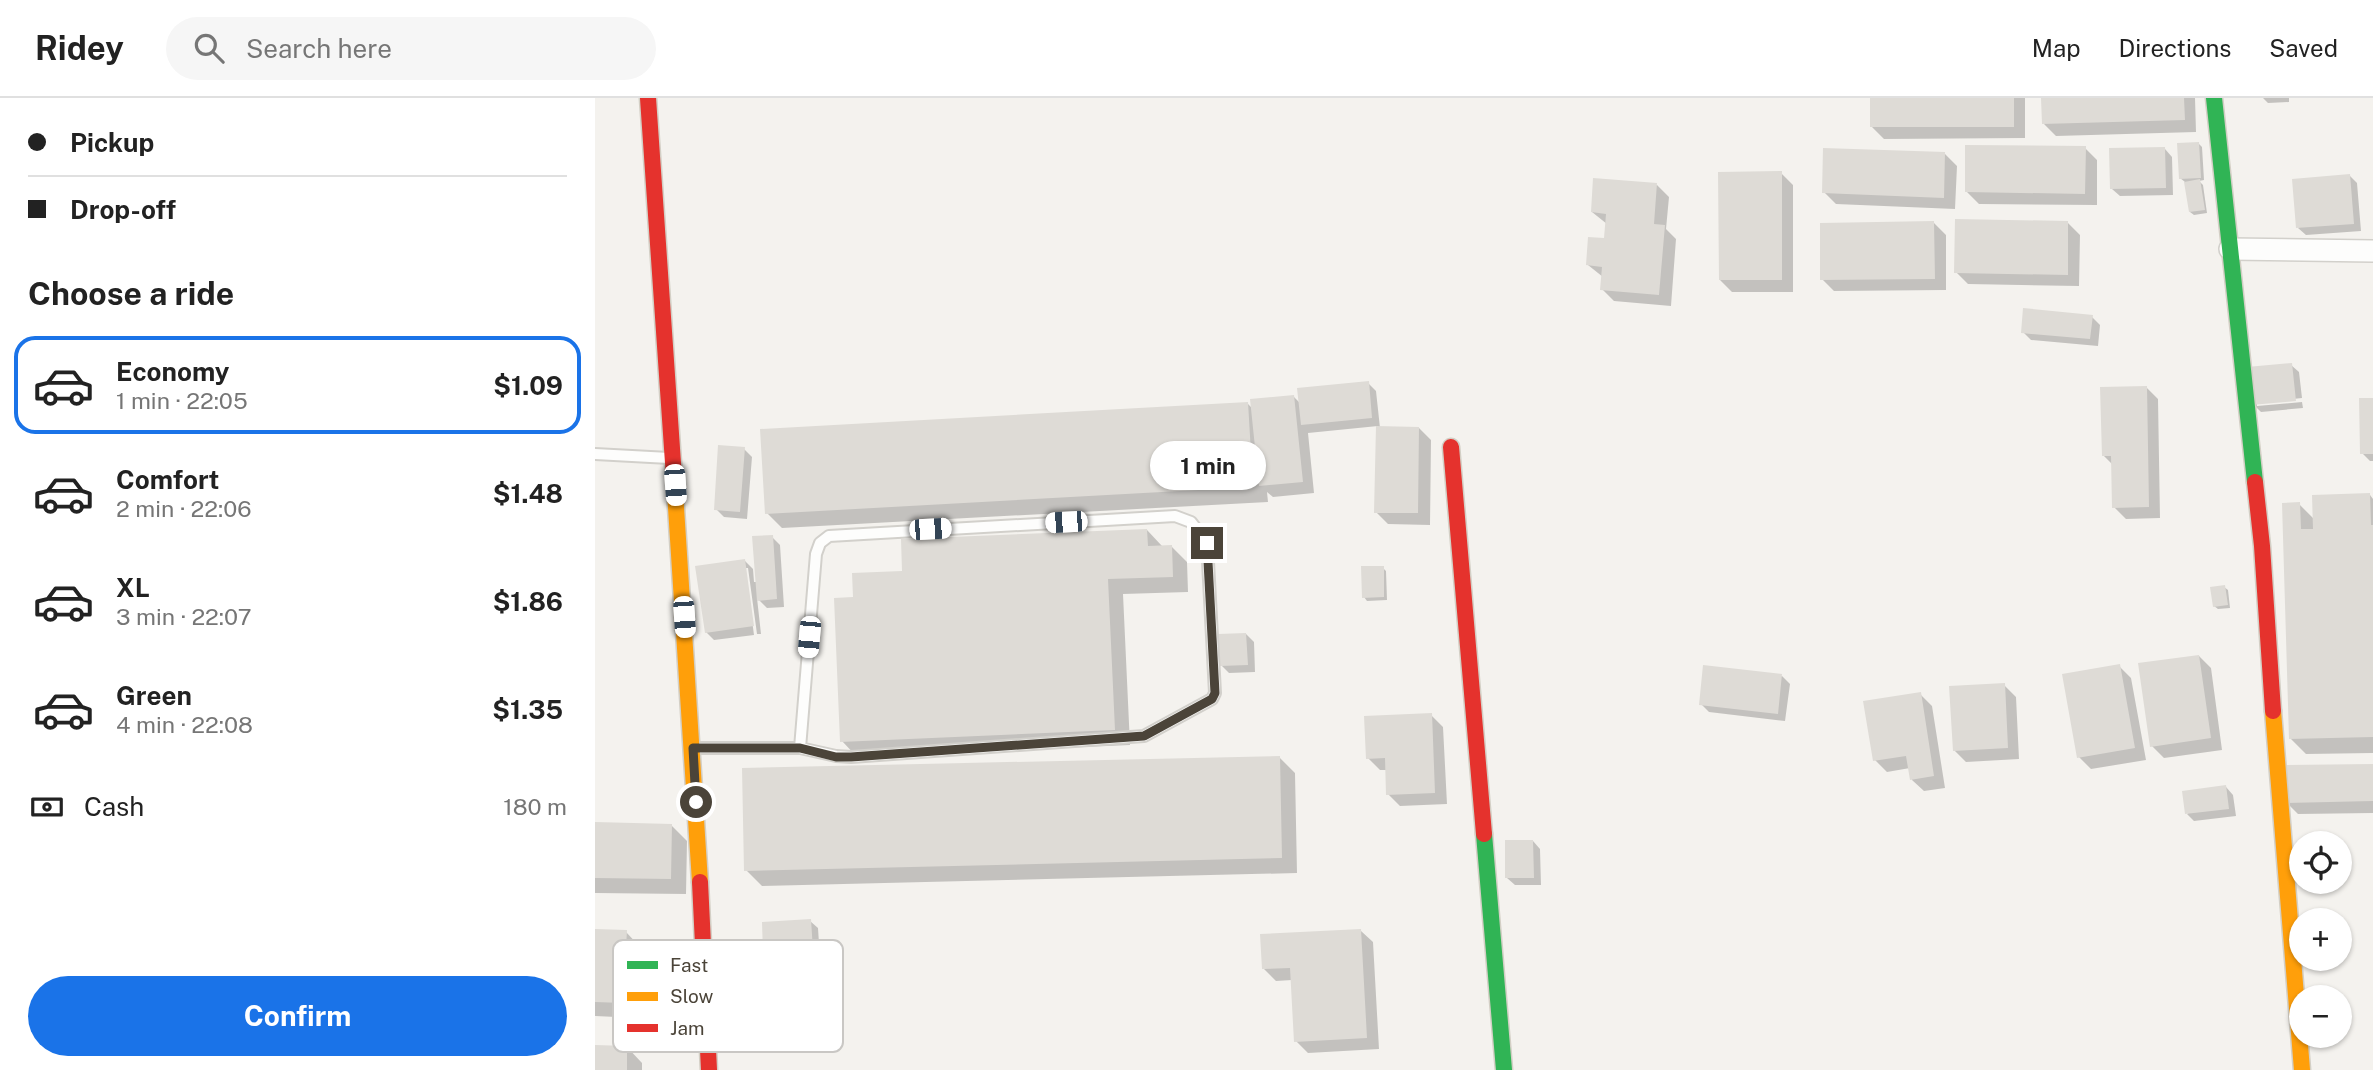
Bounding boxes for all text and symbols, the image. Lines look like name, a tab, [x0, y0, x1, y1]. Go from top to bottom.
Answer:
search box	[166, 17, 656, 80]
text: Ridey	[35, 29, 124, 67]
icon: search	[190, 29, 228, 67]
text: Search here	[246, 33, 392, 64]
text: Map	[2032, 34, 2081, 62]
text: Directions	[2119, 34, 2231, 62]
text: Saved	[2269, 34, 2338, 62]
text: Pickup	[70, 127, 154, 158]
text: Drop-off	[70, 194, 176, 225]
text: Choose a ride	[28, 275, 234, 312]
icon: car	[32, 354, 95, 417]
text: Economy	[116, 356, 229, 387]
text: $1.09	[493, 370, 563, 401]
text: 1 min · 22:05	[116, 387, 248, 414]
callout: 1 min	[1149, 442, 1265, 490]
text: 1 min	[1180, 452, 1236, 479]
icon: car	[32, 462, 95, 525]
car	[664, 463, 687, 507]
text: Comfort	[116, 464, 219, 495]
text: $1.48	[493, 478, 563, 509]
text: 2 min · 22:06	[116, 495, 251, 522]
car	[1045, 510, 1088, 534]
car	[909, 517, 952, 541]
route end	[1191, 527, 1223, 559]
icon: car	[32, 570, 95, 633]
text: XL	[116, 572, 150, 603]
text: $1.86	[493, 586, 563, 617]
car	[673, 595, 696, 639]
text: 3 min · 22:07	[116, 603, 251, 630]
car	[797, 615, 822, 659]
icon: car	[32, 678, 95, 741]
text: Green	[116, 680, 192, 711]
text: $1.35	[492, 694, 563, 725]
text: 4 min · 22:08	[116, 711, 253, 738]
route start	[680, 786, 712, 818]
icon: cash	[28, 788, 66, 826]
text: Cash	[84, 791, 144, 822]
text: 180 m	[503, 793, 567, 820]
map controls	[2289, 831, 2352, 1048]
button: locate	[2289, 831, 2352, 894]
button: +	[2289, 908, 2352, 971]
legend	[613, 940, 843, 1052]
text: Fast	[670, 954, 708, 976]
button: Confirm	[28, 976, 567, 1056]
text: Slow	[670, 985, 714, 1007]
button: −	[2289, 985, 2352, 1048]
text: Jam	[670, 1017, 704, 1039]

